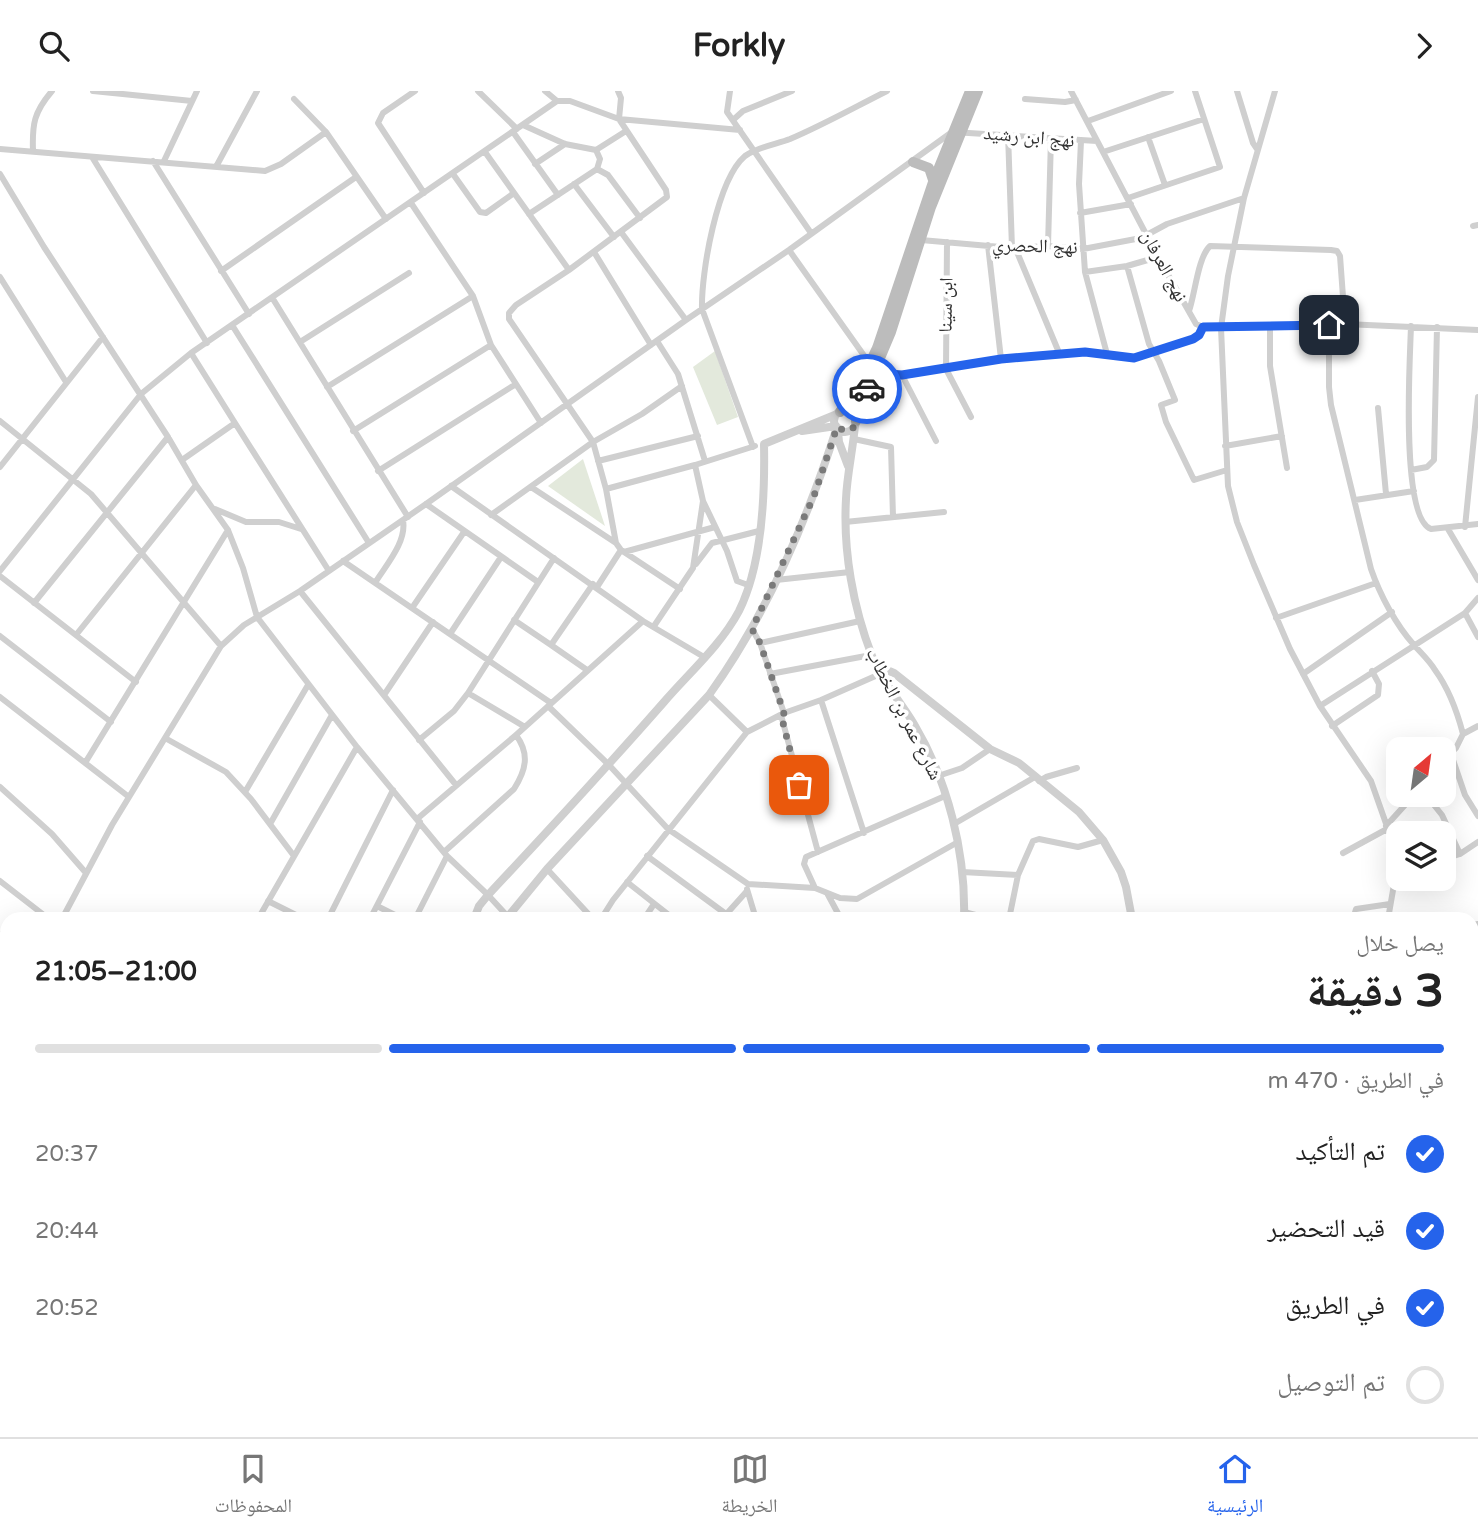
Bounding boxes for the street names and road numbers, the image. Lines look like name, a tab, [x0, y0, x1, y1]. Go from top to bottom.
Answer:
street label: نهج ابن رشيد	[982, 122, 1076, 153]
street label: نهج العرفان	[1135, 226, 1192, 306]
street label: نهج الحصري	[992, 234, 1078, 262]
street label: ابن سينا	[935, 277, 957, 333]
street label: شارع عمر بن الخطاب	[861, 644, 947, 784]

